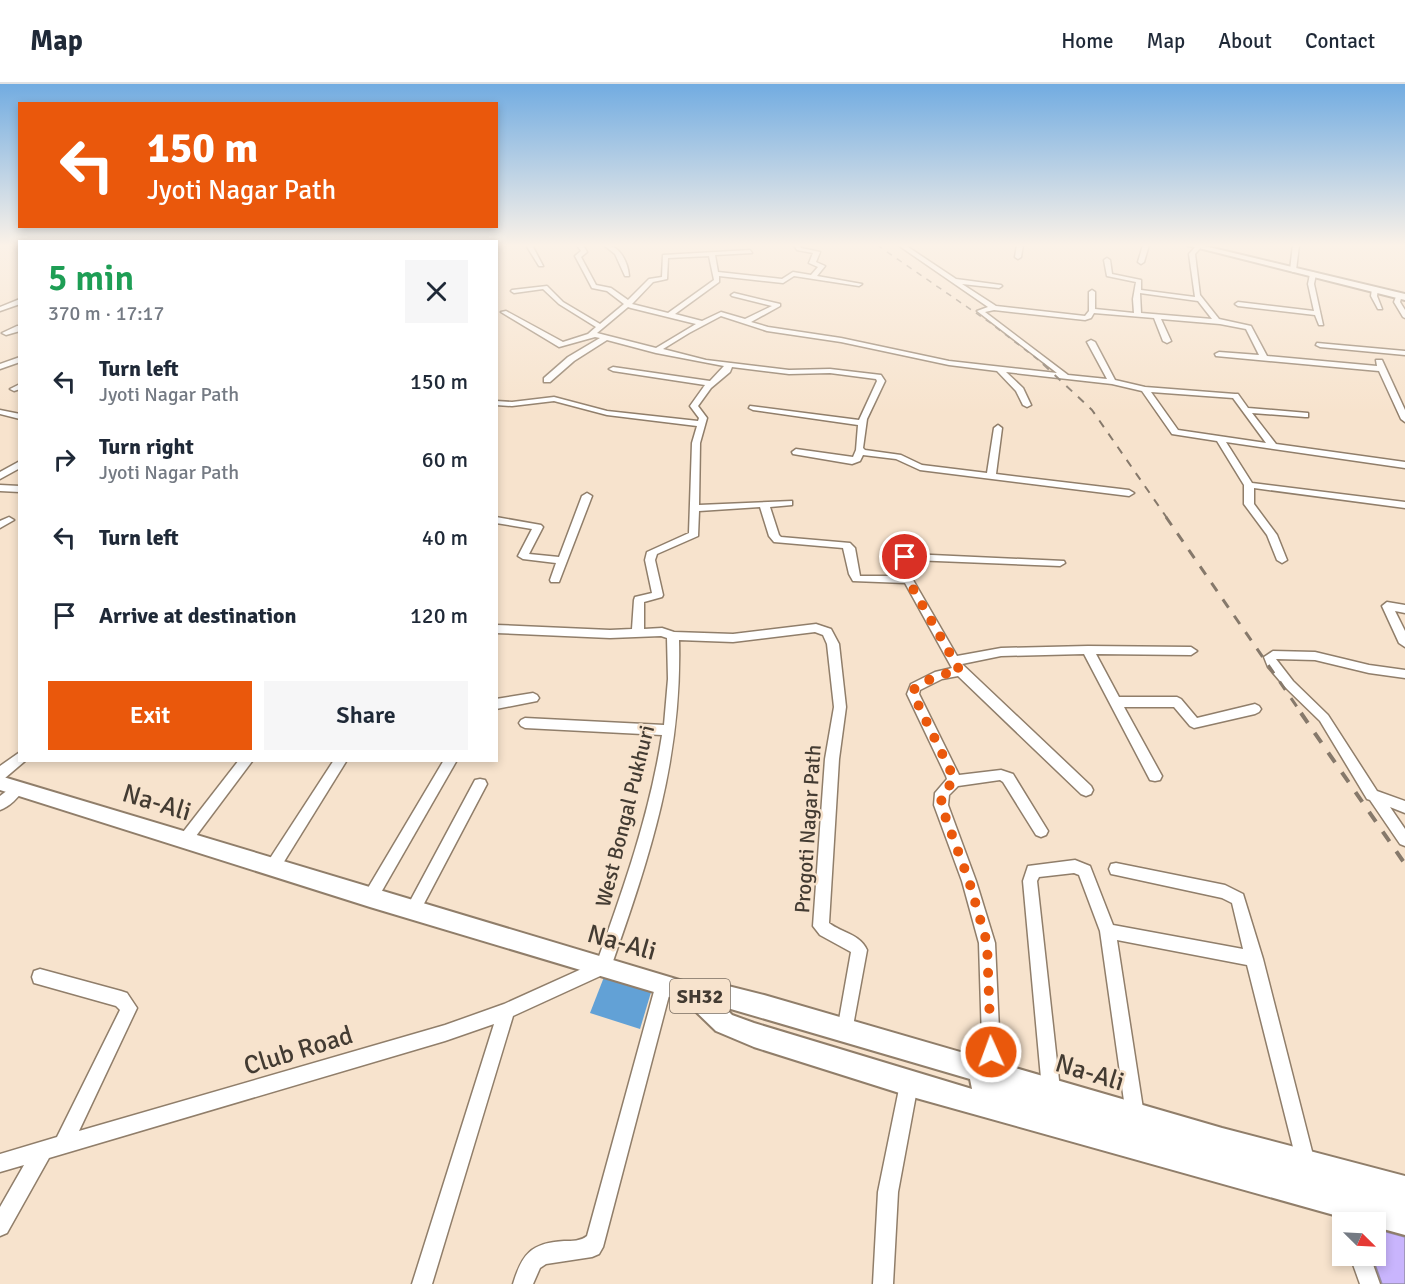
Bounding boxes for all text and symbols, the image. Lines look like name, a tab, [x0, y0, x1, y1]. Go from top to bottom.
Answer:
text: Map	[30, 24, 83, 58]
text: Home	[1061, 28, 1114, 54]
text: Map	[1147, 28, 1185, 54]
text: About	[1218, 28, 1272, 54]
text: Contact	[1305, 28, 1375, 54]
text: 150 m	[147, 123, 258, 174]
icon: left	[48, 126, 126, 204]
text: Jyoti Nagar Path	[147, 174, 336, 207]
text: 5 min	[48, 256, 134, 301]
button: close	[405, 260, 468, 323]
text: 370 m · 17:17	[48, 301, 164, 326]
text: Turn left	[99, 355, 179, 382]
icon: left	[48, 365, 81, 398]
text: 150 m	[410, 368, 468, 395]
text: Jyoti Nagar Path	[99, 382, 239, 407]
text: Turn right	[99, 433, 194, 460]
icon: right	[48, 443, 81, 476]
text: 60 m	[422, 446, 468, 473]
text: Jyoti Nagar Path	[99, 460, 239, 485]
icon: left	[48, 521, 81, 554]
text: Turn left	[99, 524, 179, 551]
text: 40 m	[422, 524, 468, 551]
pin	[879, 531, 930, 582]
icon: arrive	[888, 540, 921, 573]
icon: arrive	[48, 599, 81, 632]
text: Arrive at destination	[99, 602, 296, 629]
text: 120 m	[410, 602, 468, 629]
button: Exit	[48, 681, 252, 750]
button: Share	[264, 681, 468, 750]
street label: West Bongal Pukhuri	[590, 722, 660, 910]
street label: Progoti Nagar Path	[789, 744, 827, 914]
street label: Na-Ali	[118, 777, 195, 829]
street label: Na-Ali	[584, 918, 660, 968]
road number: SH32	[670, 979, 730, 1013]
street label: Club Road	[240, 1019, 357, 1083]
position arrow	[959, 1020, 1023, 1084]
street label: Na-Ali	[1051, 1047, 1128, 1099]
north arrow	[1332, 1212, 1386, 1266]
map controls	[1332, 1212, 1386, 1266]

